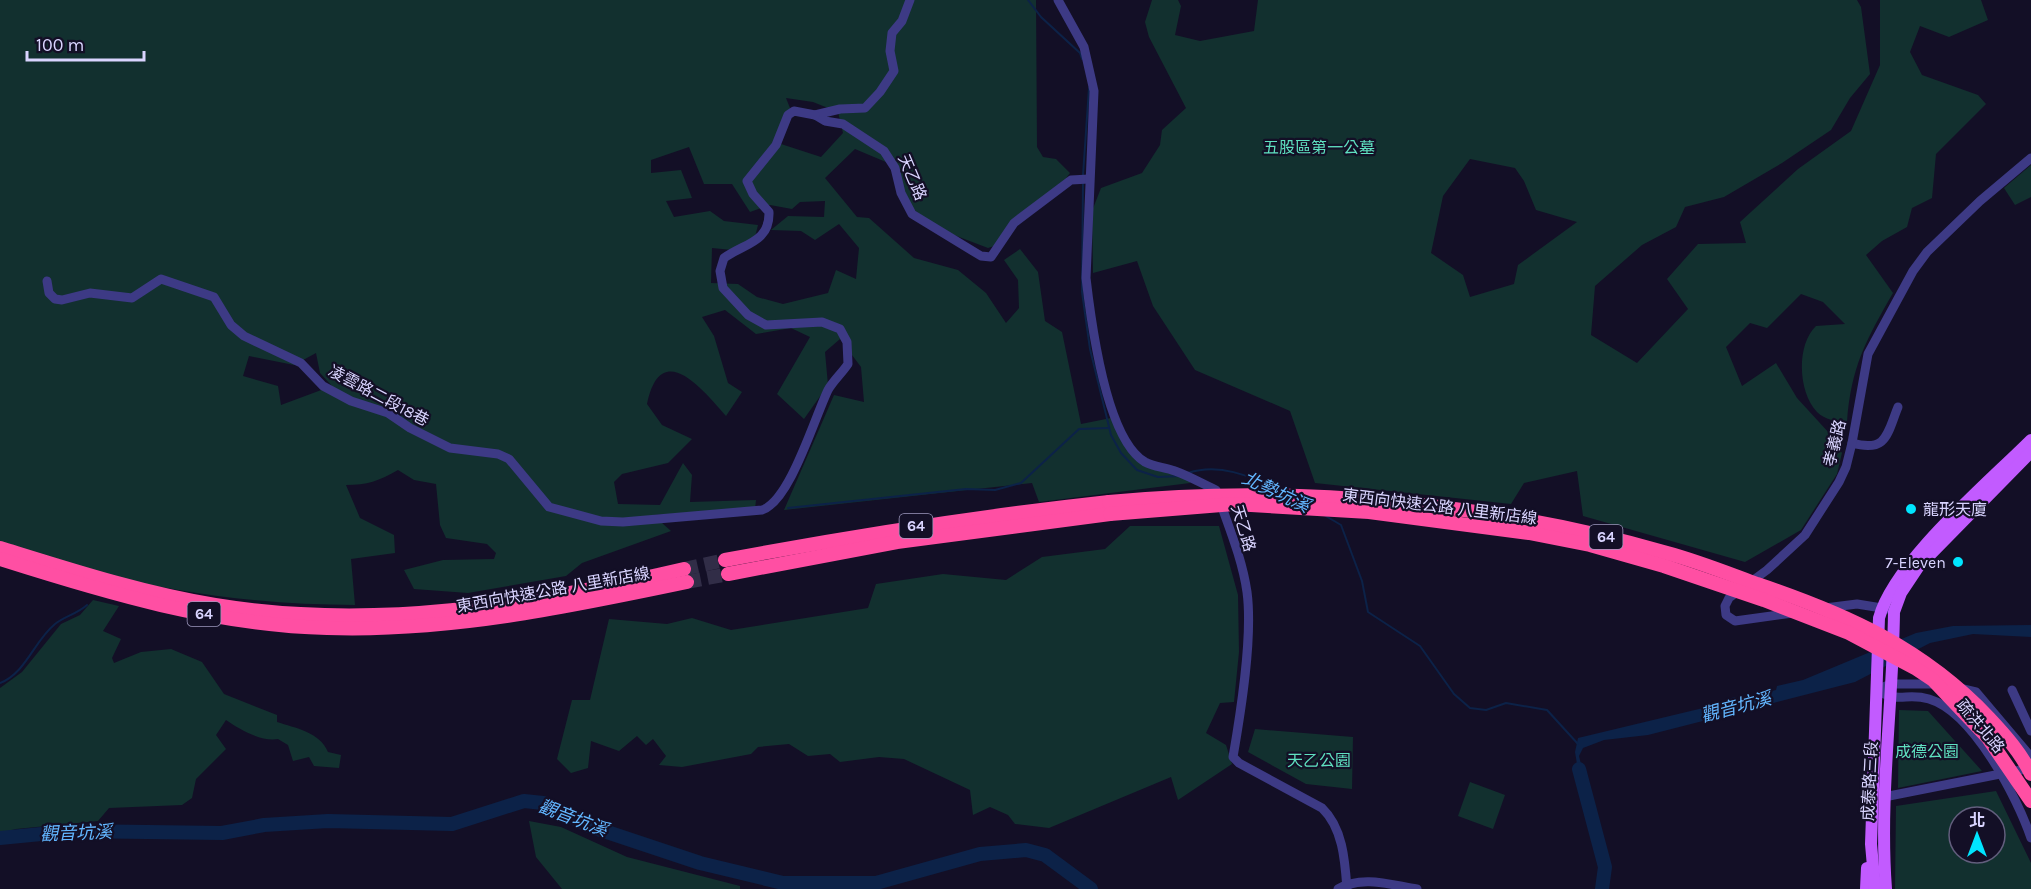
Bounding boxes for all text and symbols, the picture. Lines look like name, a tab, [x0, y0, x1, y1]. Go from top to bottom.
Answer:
scale bar	[27, 24, 144, 62]
text: 100 m	[36, 34, 84, 56]
park label: 五股區第一公墓	[1263, 138, 1375, 157]
street label: 天乙路	[894, 151, 931, 203]
street label: 凌雲路二段18巷	[325, 361, 432, 430]
street label: 孝義路	[1819, 418, 1850, 469]
water label: 北勢坑溪	[1239, 467, 1316, 518]
street label: 東西向快速公路 八里新店線	[1342, 485, 1538, 528]
place label: 龍形天廈	[1923, 500, 1987, 519]
street label: 天乙路	[1227, 502, 1260, 554]
marker: 龍形天廈	[1904, 502, 1918, 516]
road number: 64	[900, 514, 932, 538]
road number: 64	[1590, 525, 1622, 549]
place label: 7-Eleven	[1885, 553, 1946, 572]
marker: 7-Eleven	[1951, 555, 1965, 569]
street label: 東西向快速公路 八里新店線	[455, 563, 651, 616]
road number: 64	[188, 602, 220, 626]
water label: 觀音坑溪	[1698, 686, 1777, 727]
street label: 疏洪北路	[1953, 696, 2008, 757]
street label: 成泰路三段	[1858, 741, 1881, 821]
park label: 成德公園	[1895, 742, 1959, 761]
park label: 天乙公園	[1287, 751, 1351, 770]
water label: 觀音坑溪	[535, 795, 613, 842]
north arrow	[1947, 805, 2007, 865]
text: 北	[1969, 811, 1985, 830]
water label: 觀音坑溪	[40, 821, 115, 845]

